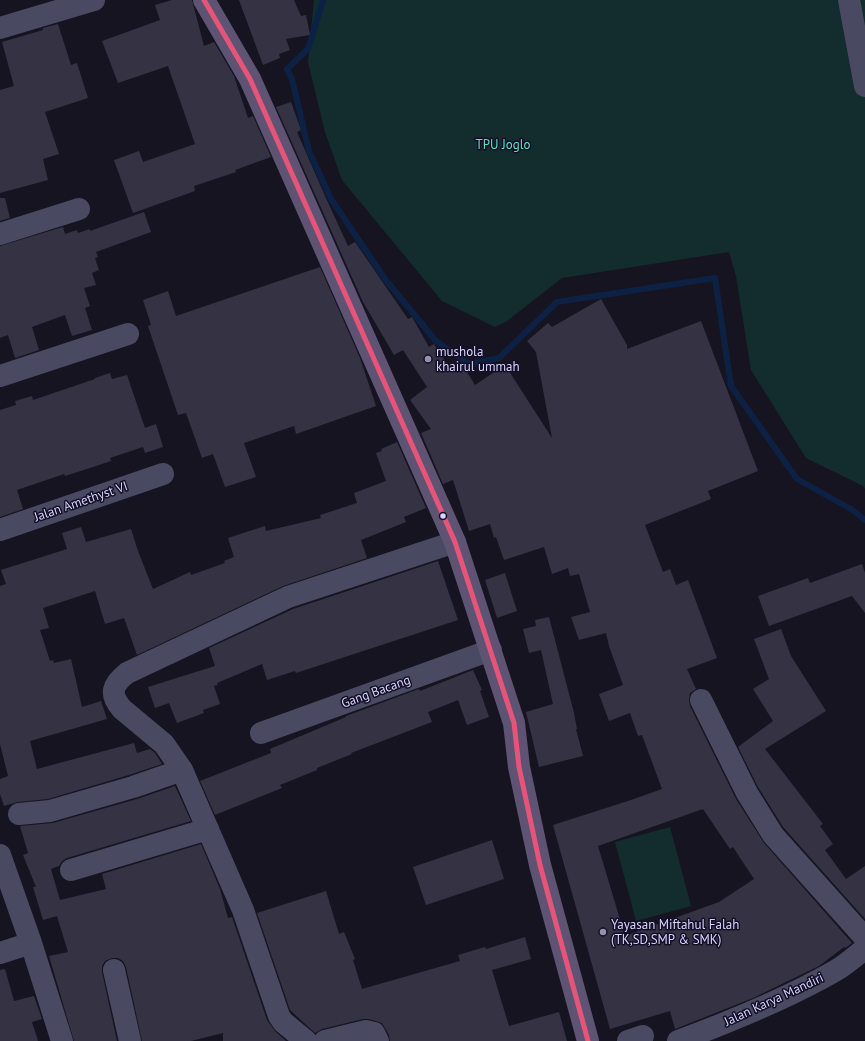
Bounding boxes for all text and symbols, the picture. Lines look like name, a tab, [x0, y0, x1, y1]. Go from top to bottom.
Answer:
park label: TPU Joglo	[476, 137, 530, 153]
place label: mushola khairul ummah	[436, 344, 520, 375]
marker: mushola khairul ummah	[423, 354, 433, 364]
street label: Jalan Amethyst VI	[32, 479, 130, 525]
unlabelled marker	[438, 511, 448, 521]
street label: Gang Bacang	[339, 672, 413, 712]
place label: Yayasan Miftahul Falah (TK,SD,SMP & SMK)	[611, 917, 739, 948]
marker: Yayasan Miftahul Falah (TK,SD,SMP & SMK)	[598, 927, 608, 937]
street label: Jalan Karya Mandiri	[722, 970, 826, 1030]

